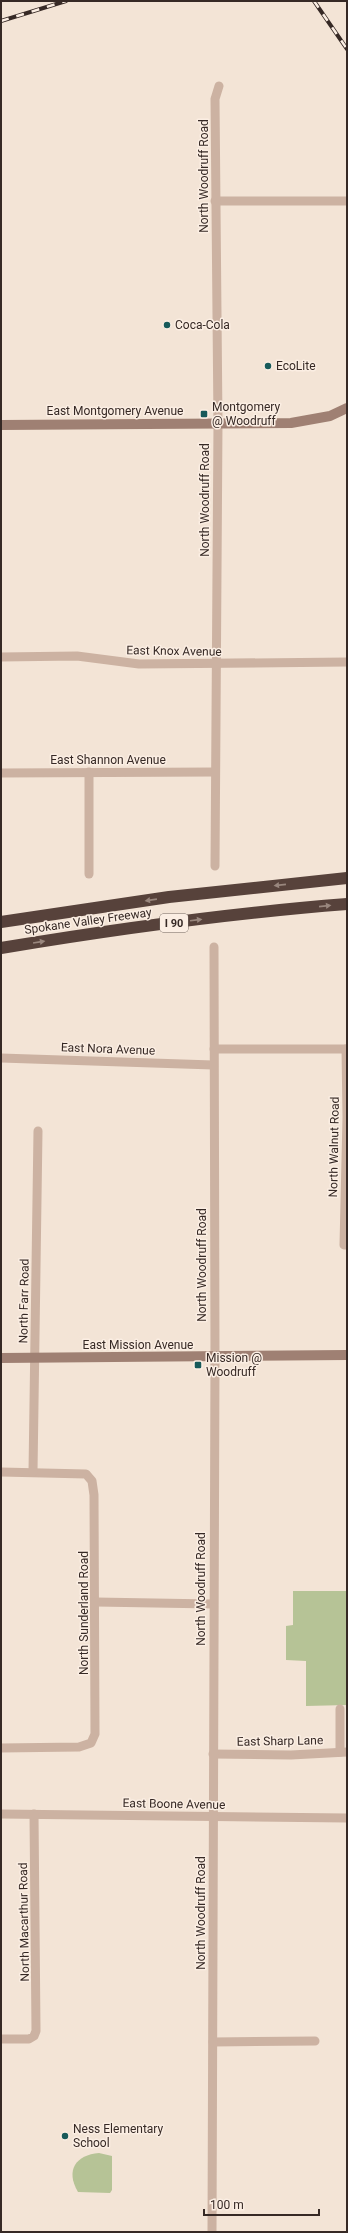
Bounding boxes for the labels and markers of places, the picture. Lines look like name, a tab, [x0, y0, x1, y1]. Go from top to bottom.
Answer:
place label: Coca-Cola	[175, 318, 230, 332]
marker: Coca-Cola	[162, 320, 172, 330]
place label: EcoLite	[276, 359, 316, 373]
marker: EcoLite	[263, 361, 273, 371]
place label: Montgomery @ Woodruff	[212, 400, 281, 428]
marker: Montgomery @ Woodruff	[199, 409, 209, 419]
place label: Mission @ Woodruff	[206, 1351, 262, 1379]
marker: Mission @ Woodruff	[193, 1360, 203, 1370]
place label: Ness Elementary School	[73, 2122, 164, 2150]
marker: Ness Elementary School	[60, 2131, 70, 2141]

